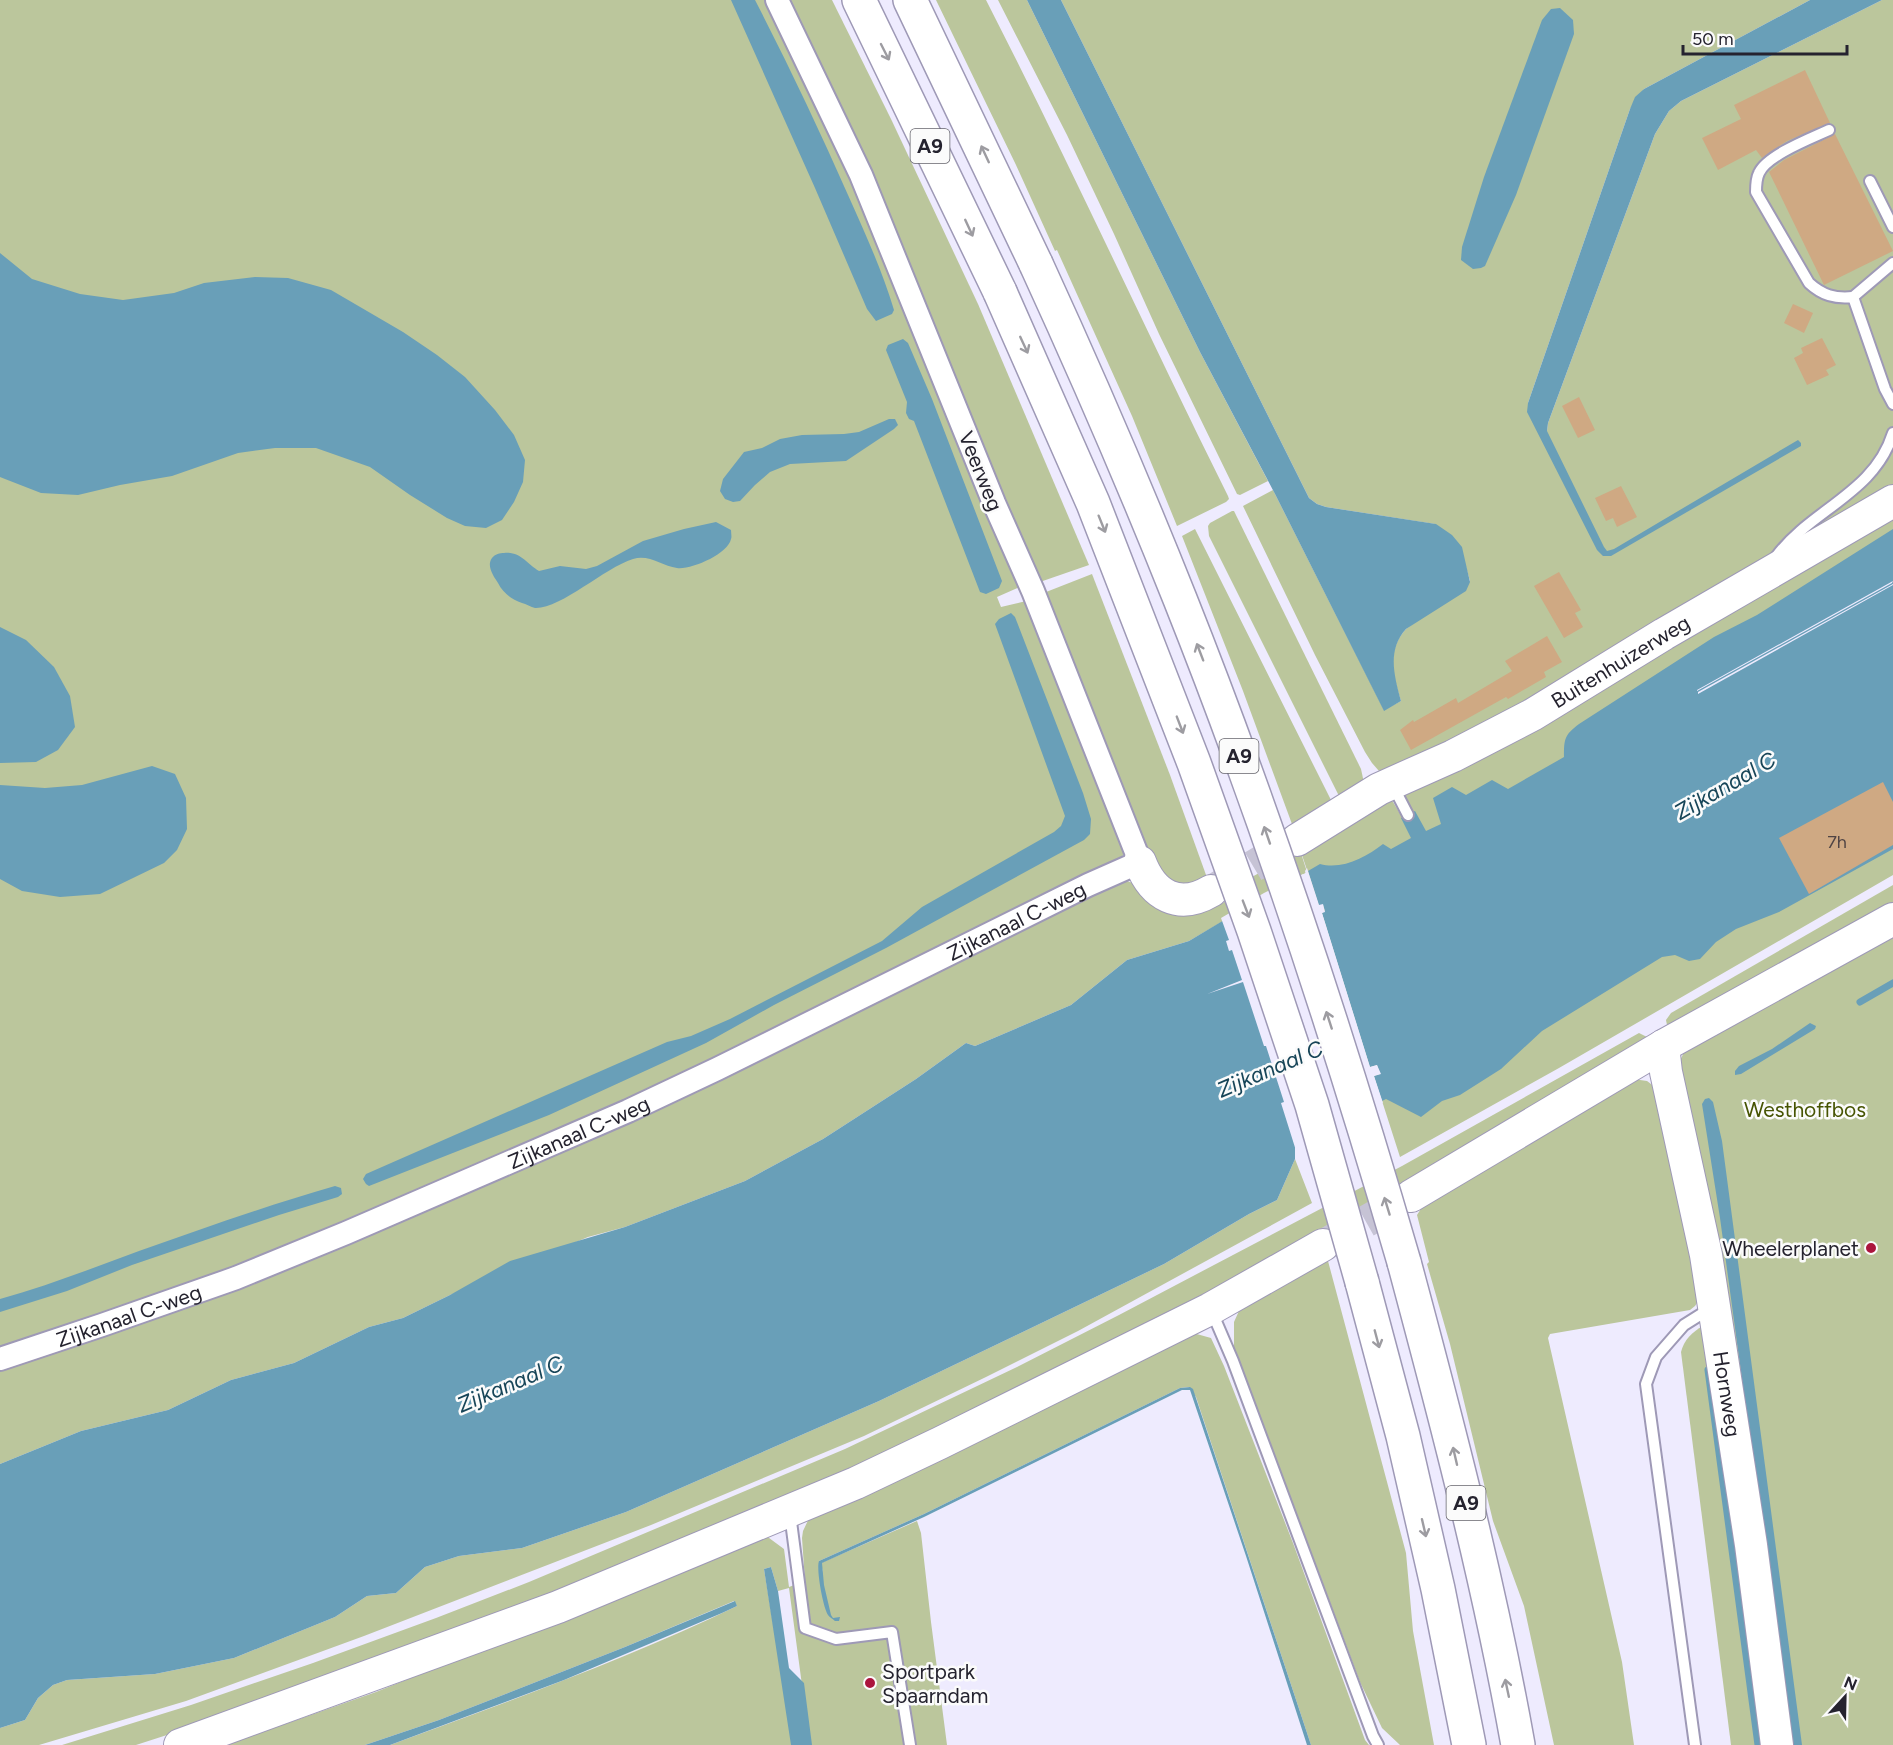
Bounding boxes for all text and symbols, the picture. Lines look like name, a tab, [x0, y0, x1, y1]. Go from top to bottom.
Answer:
scale bar	[1683, 18, 1846, 56]
text: 50 m	[1692, 28, 1734, 50]
one-way arrow	[880, 43, 892, 61]
road number: A9	[910, 129, 950, 163]
one-way arrow	[978, 146, 990, 164]
one-way arrow	[964, 219, 976, 237]
one-way arrow	[1019, 336, 1030, 354]
street label: Veerweg	[954, 427, 1008, 515]
one-way arrow	[1097, 514, 1108, 533]
street label: Buitenhuizerweg	[1546, 609, 1694, 713]
one-way arrow	[1194, 643, 1205, 662]
one-way arrow	[1175, 716, 1186, 734]
road number: A9	[1220, 739, 1258, 773]
water label: Zijkanaal C	[1670, 746, 1781, 826]
one-way arrow	[1260, 826, 1271, 845]
house number: 7h	[1827, 831, 1847, 853]
street label: Zijkanaal C-weg	[943, 876, 1090, 965]
one-way arrow	[1241, 899, 1252, 918]
one-way arrow	[1323, 1011, 1334, 1030]
water label: Zijkanaal C	[1213, 1034, 1328, 1103]
street label: Zijkanaal C-weg	[504, 1090, 653, 1174]
park label: Westhoffbos	[1744, 1097, 1866, 1122]
one-way arrow	[1381, 1197, 1392, 1216]
place label: Wheelerplanet	[1722, 1236, 1859, 1261]
marker: Wheelerplanet	[1864, 1241, 1878, 1255]
street label: Zijkanaal C-weg	[53, 1279, 205, 1352]
one-way arrow	[1371, 1329, 1383, 1348]
water label: Zijkanaal C	[453, 1349, 568, 1418]
street label: Hornweg	[1709, 1349, 1747, 1439]
one-way arrow	[1448, 1447, 1460, 1466]
road number: A9	[1446, 1486, 1486, 1520]
one-way arrow	[1419, 1518, 1430, 1537]
place label: Sportpark Spaarndam	[882, 1659, 988, 1708]
north arrow	[1815, 1667, 1875, 1727]
text: N	[1841, 1672, 1860, 1695]
marker: Sportpark Spaarndam	[863, 1676, 877, 1690]
one-way arrow	[1501, 1678, 1512, 1698]

